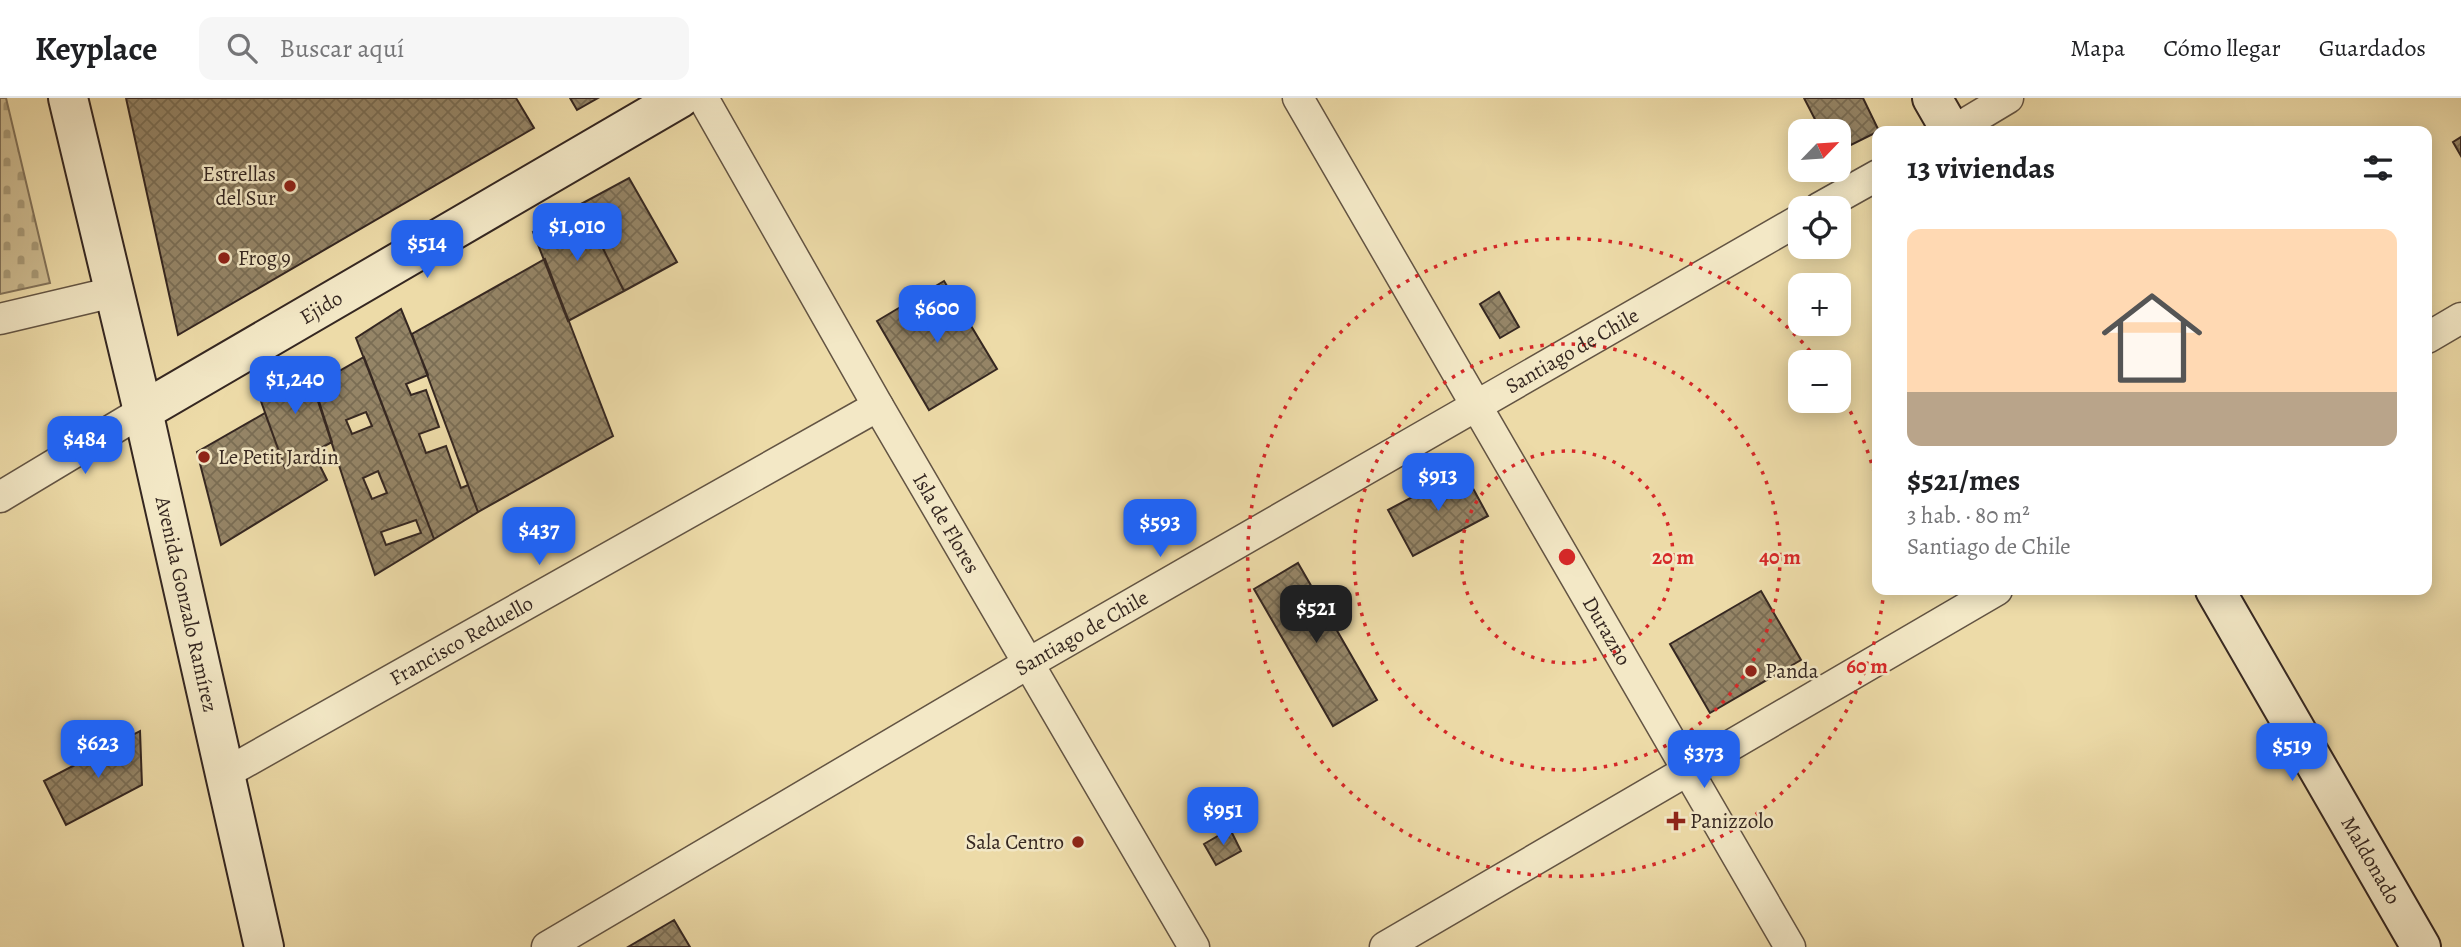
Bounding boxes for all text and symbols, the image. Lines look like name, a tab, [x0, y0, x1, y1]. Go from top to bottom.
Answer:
search box	[199, 17, 689, 80]
text: Keyplace	[35, 26, 157, 71]
icon: search	[223, 29, 261, 67]
text: Buscar aquí	[279, 31, 404, 66]
text: Mapa	[2070, 32, 2125, 64]
text: Cómo llegar	[2163, 32, 2281, 64]
text: Guardados	[2319, 32, 2426, 64]
north arrow	[1788, 119, 1852, 182]
map controls	[1788, 119, 1851, 413]
text: 13 viviendas	[1907, 148, 2055, 188]
icon: filters	[2359, 149, 2397, 187]
place label: Estrellas del Sur	[203, 160, 276, 212]
marker: Estrellas del Sur	[282, 178, 298, 194]
button: locate	[1788, 196, 1851, 259]
pin: $1,010	[520, 204, 634, 263]
text: $1,010	[549, 210, 605, 241]
pin: $514	[386, 220, 468, 280]
text: $514	[407, 227, 447, 258]
place label: Frog 9	[238, 244, 291, 272]
marker: Frog 9	[216, 250, 232, 266]
button: +	[1788, 273, 1851, 336]
icon: home	[2089, 275, 2215, 401]
street label: Ejido	[294, 284, 348, 331]
pin: $600	[896, 286, 978, 345]
text: $600	[915, 292, 959, 323]
street label: Santiago de Chile	[1500, 301, 1644, 400]
button: −	[1788, 350, 1851, 413]
pin: $1,240	[238, 356, 352, 416]
text: $1,240	[266, 363, 324, 394]
pin: $484	[44, 416, 126, 476]
text: $484	[63, 423, 107, 454]
place label: Le Petit Jardin	[218, 443, 339, 471]
marker: Le Petit Jardin	[196, 449, 212, 465]
pin: $913	[1397, 454, 1479, 513]
text: $913	[1418, 460, 1458, 491]
text: $521/mes	[1907, 460, 2020, 500]
street label: Isla de Flores	[906, 468, 987, 578]
street label: Avenida Gonzalo Ramírez	[148, 493, 225, 715]
pin: $593	[1119, 500, 1201, 559]
text: 3 hab. · 80 m²	[1907, 500, 2030, 531]
text: $593	[1139, 506, 1181, 537]
pin: $437	[498, 508, 580, 567]
text: $437	[518, 514, 560, 545]
text: Santiago de Chile	[1907, 531, 2071, 562]
text: 20 m	[1652, 543, 1694, 571]
text: 40 m	[1759, 543, 1801, 571]
centre of rings	[1555, 545, 1579, 569]
street label: Santiago de Chile	[1010, 583, 1153, 682]
pin: $521	[1275, 586, 1357, 645]
street label: Francisco Reduello	[385, 589, 538, 692]
street label: Durazno	[1576, 591, 1638, 671]
text: $521	[1296, 592, 1336, 623]
text: 60 m	[1846, 652, 1888, 680]
place label: Panda	[1765, 657, 1819, 685]
marker: Panda	[1743, 663, 1759, 679]
pin: $623	[57, 720, 139, 780]
pin: $519	[2251, 724, 2333, 783]
text: $623	[77, 727, 119, 758]
pin: $373	[1663, 730, 1745, 790]
text: $519	[2272, 730, 2312, 761]
text: $373	[1684, 737, 1724, 768]
pin: $951	[1182, 788, 1264, 847]
text: $951	[1203, 794, 1243, 825]
place label: Panizzolo	[1690, 807, 1774, 835]
street label: Maldonado	[2334, 811, 2407, 909]
marker: Panizzolo	[1668, 813, 1684, 829]
place label: Sala Centro	[966, 828, 1064, 856]
marker: Sala Centro	[1070, 834, 1086, 850]

